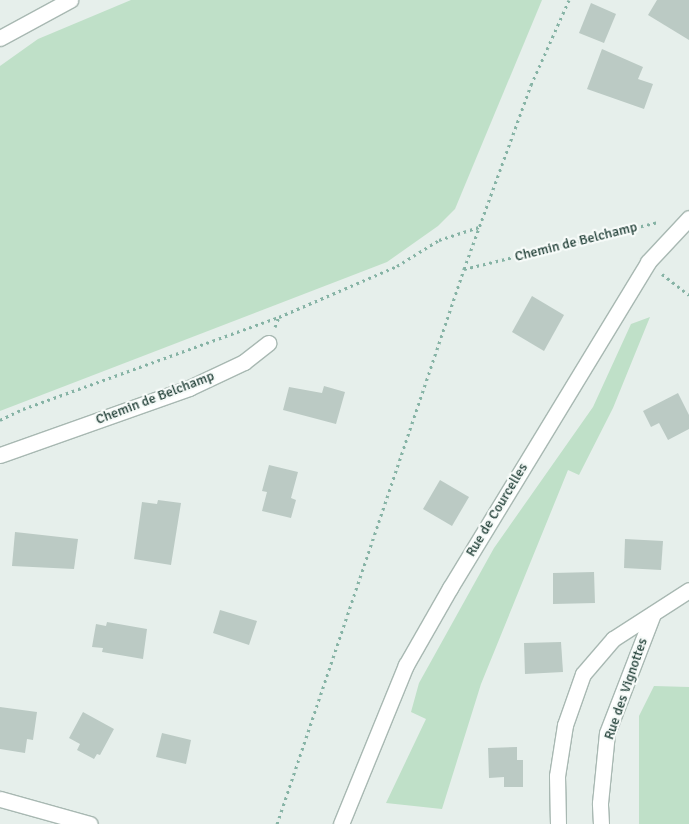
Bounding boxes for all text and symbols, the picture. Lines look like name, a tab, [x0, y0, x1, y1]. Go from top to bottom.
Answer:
street label: Chemin de Belchamp	[513, 219, 639, 265]
street label: Chemin de Belchamp	[93, 368, 217, 428]
street label: Rue de Courcelles	[462, 460, 532, 560]
street label: Rue des Vignottes	[601, 636, 651, 742]

